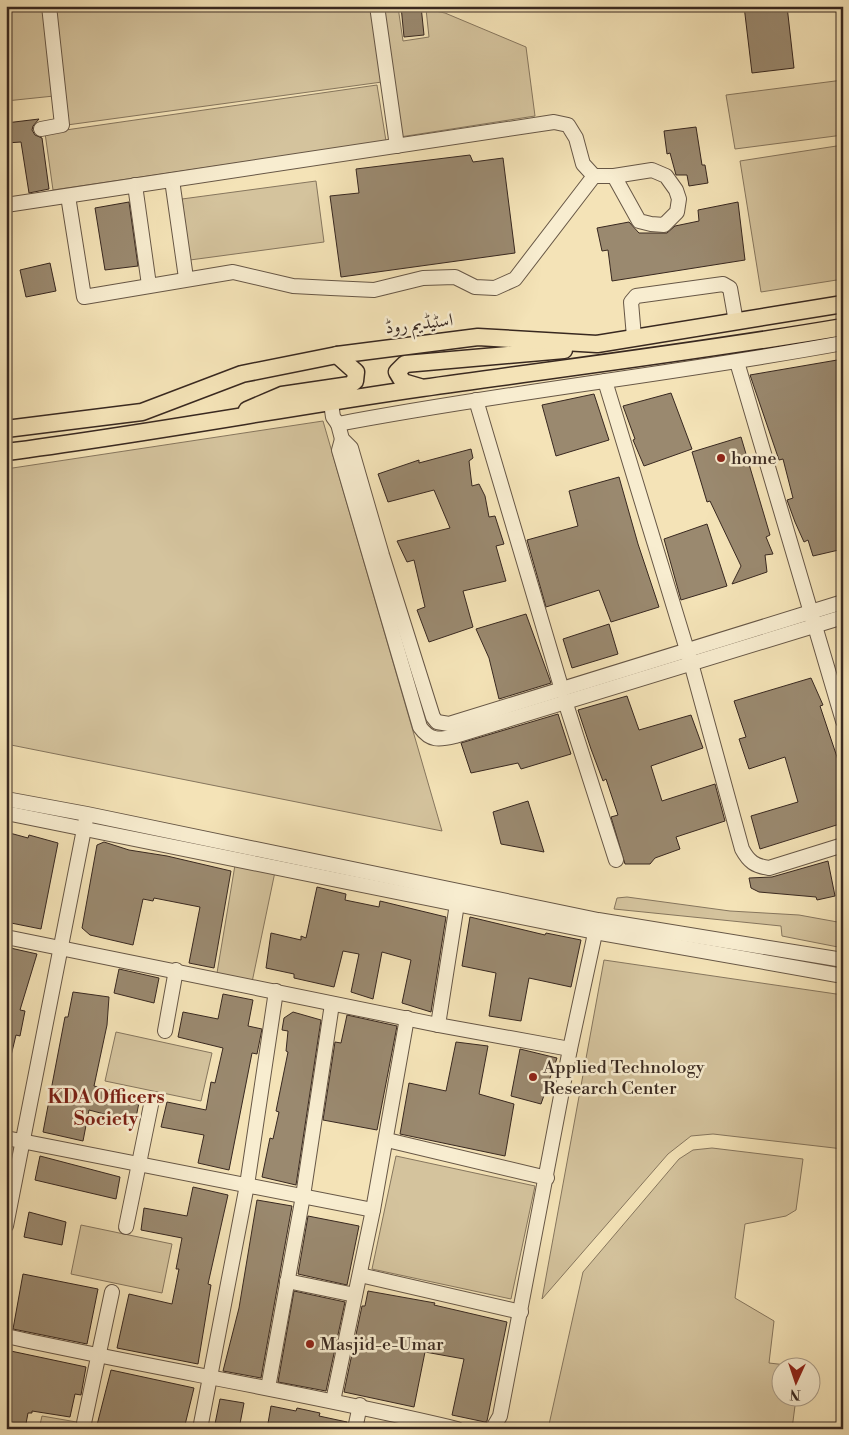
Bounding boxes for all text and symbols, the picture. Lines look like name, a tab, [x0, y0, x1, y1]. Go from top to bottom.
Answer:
street label: اسٹیڈیم روڈ	[384, 308, 455, 344]
place label: home	[731, 447, 777, 470]
marker: home	[715, 452, 727, 464]
place label: Applied Technology Research Center	[542, 1056, 705, 1100]
marker: Applied Technology Research Center	[527, 1071, 539, 1083]
district label: KDA Officers Society	[47, 1085, 165, 1131]
place label: Masjid-e-Umar	[320, 1333, 444, 1356]
marker: Masjid-e-Umar	[304, 1338, 316, 1350]
north arrow	[772, 1358, 822, 1408]
text: N	[789, 1385, 801, 1403]

